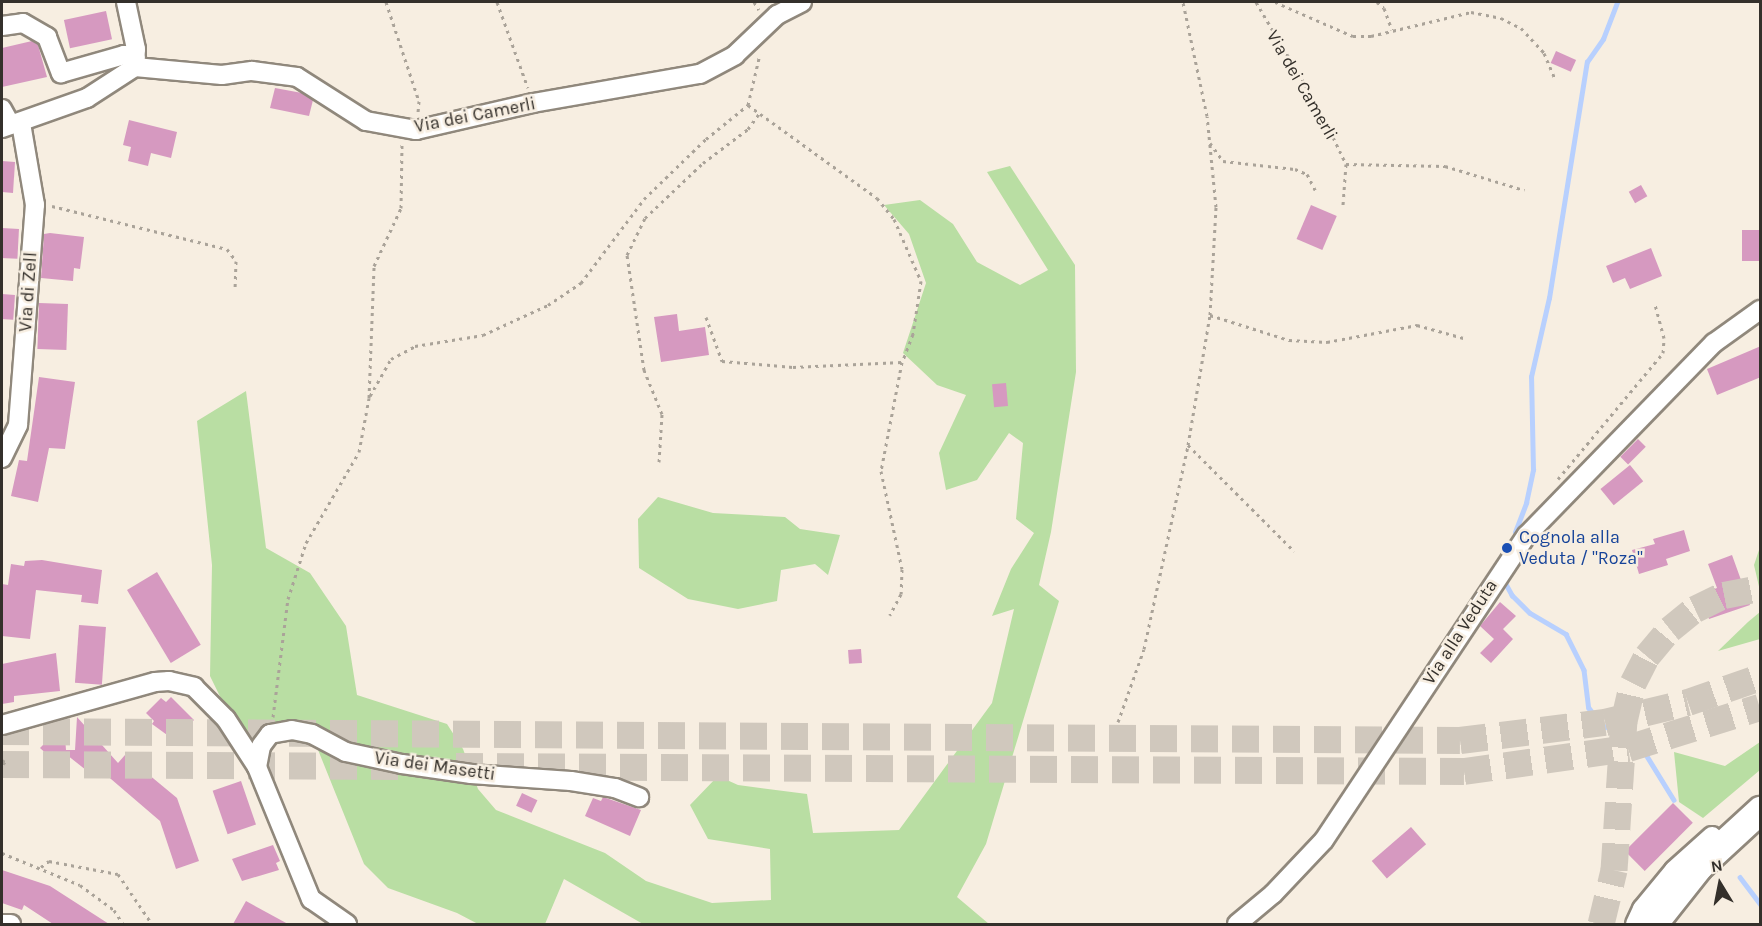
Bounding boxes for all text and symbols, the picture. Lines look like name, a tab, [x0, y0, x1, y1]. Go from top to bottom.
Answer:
street label: Via dei Camerli	[1262, 26, 1342, 144]
street label: Via dei Camerli	[412, 93, 538, 137]
street label: Via di Zell	[14, 251, 42, 333]
place label: Cognola alla Veduta / "Roza"	[1519, 527, 1643, 570]
marker: Cognola alla Veduta / "Roza"	[1500, 541, 1514, 555]
street label: Via alla Veduta	[1418, 575, 1502, 689]
street label: Via dei Masetti	[373, 747, 497, 785]
north arrow	[1690, 854, 1750, 914]
text: N	[1709, 855, 1724, 876]

